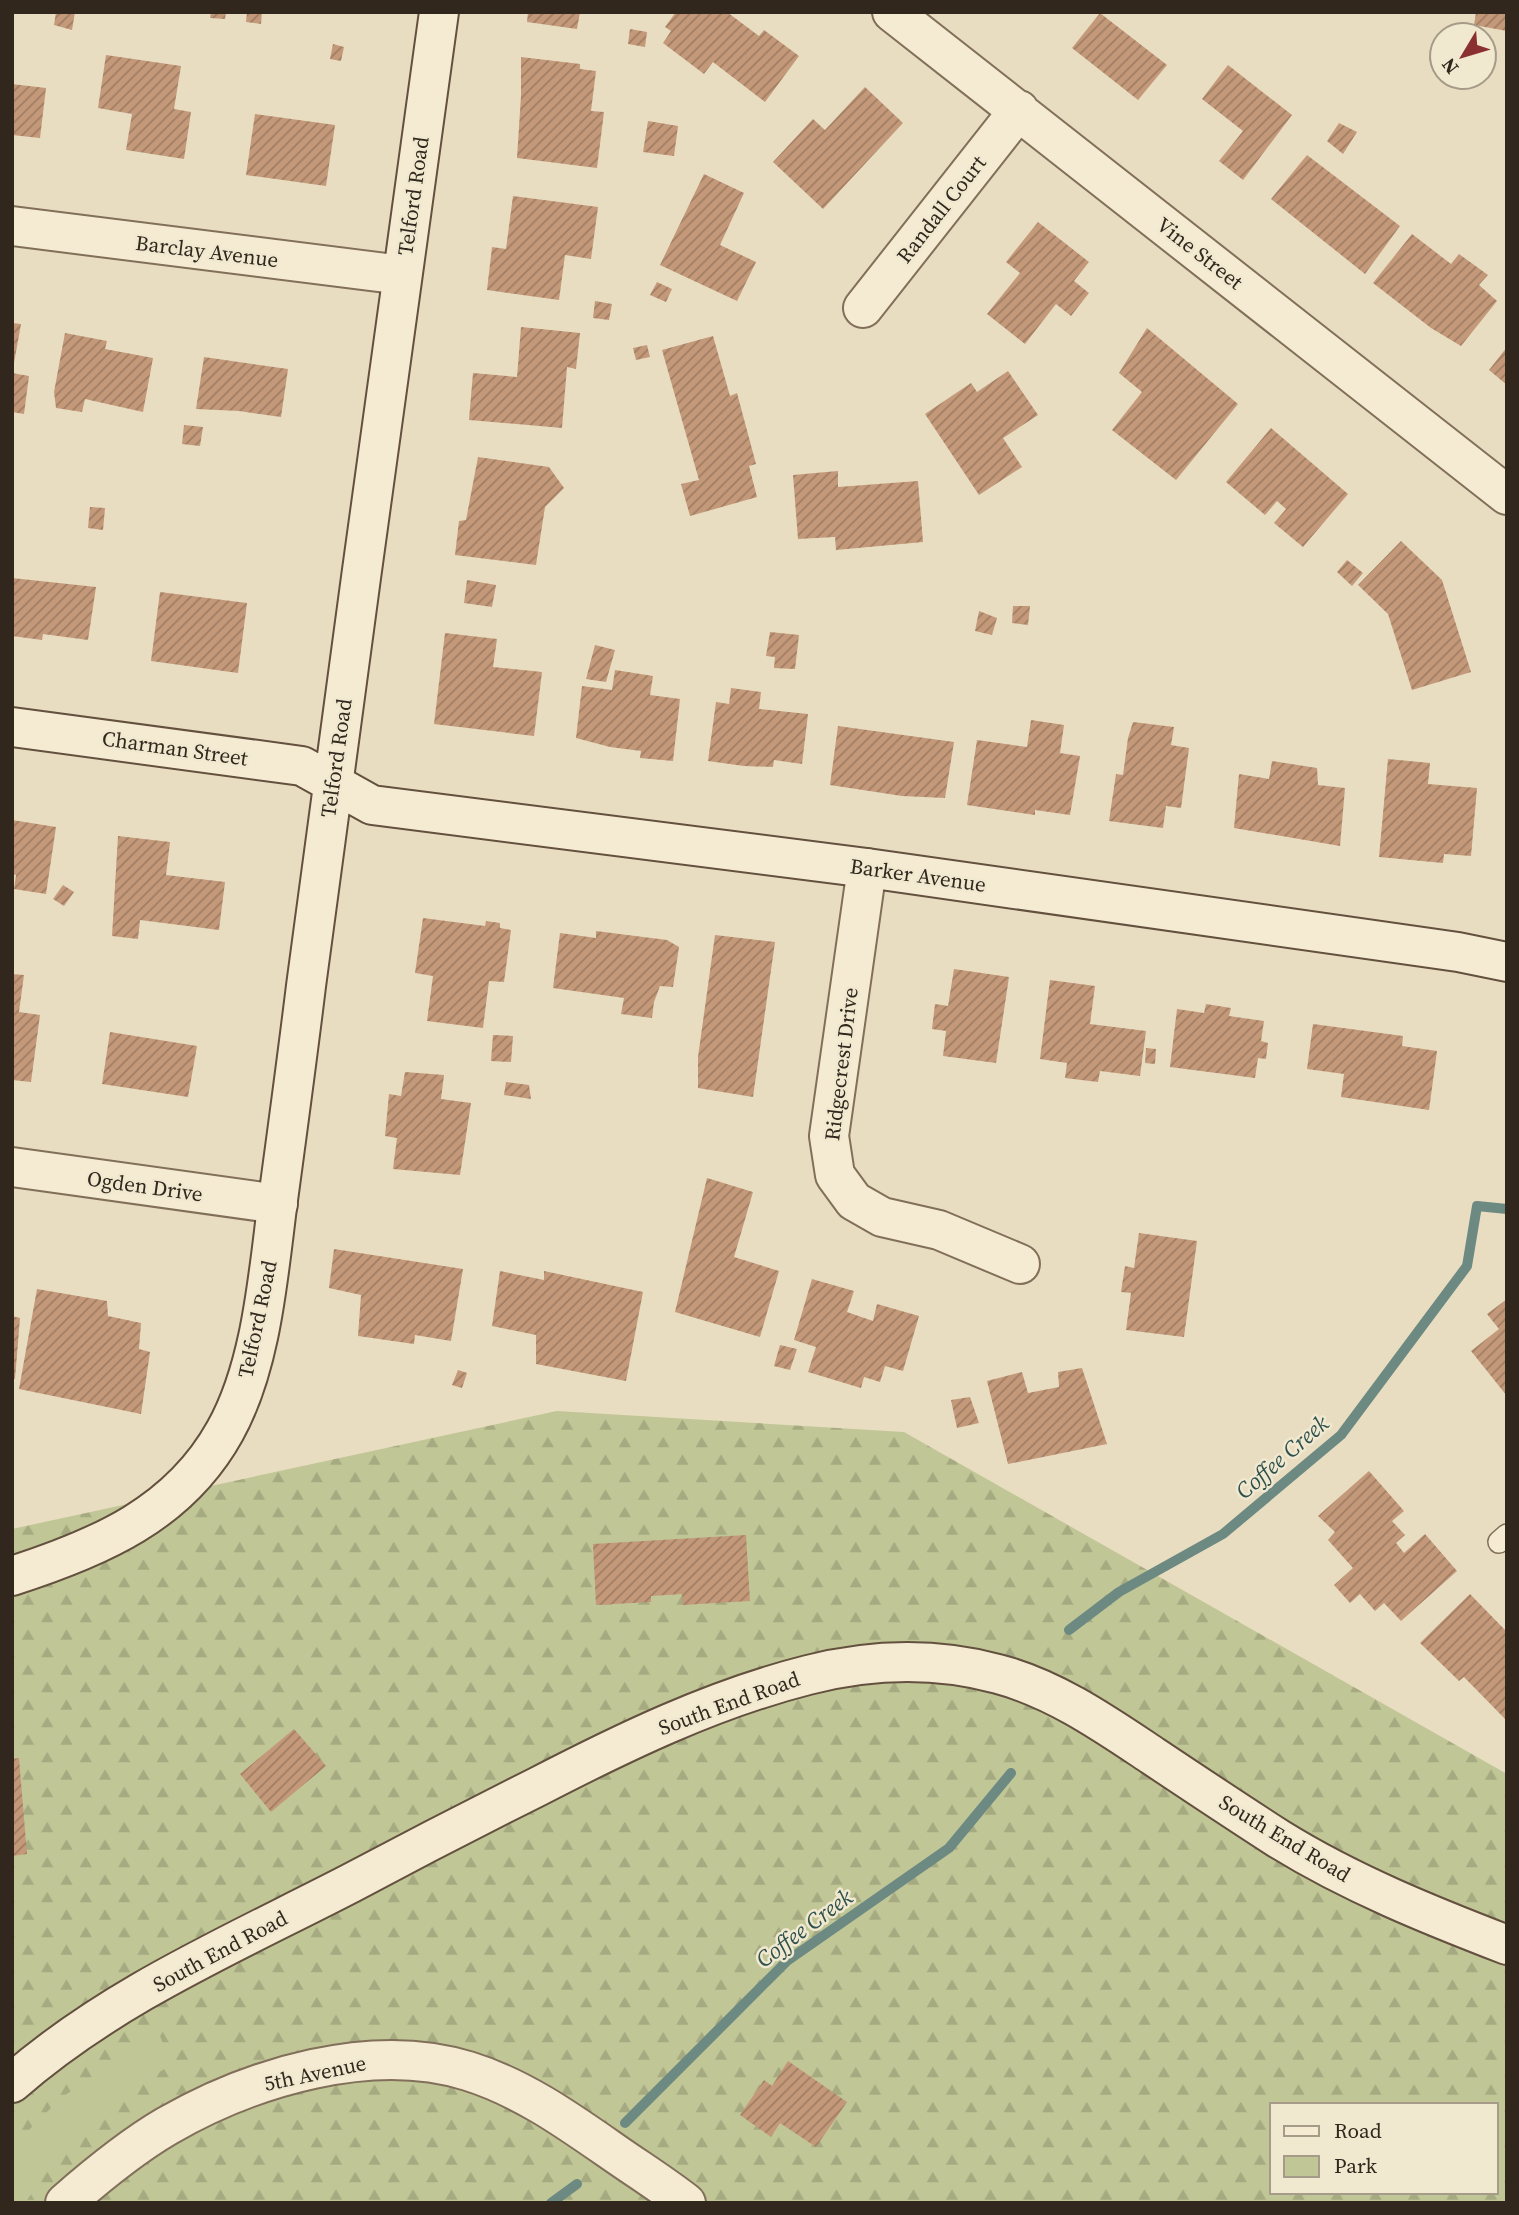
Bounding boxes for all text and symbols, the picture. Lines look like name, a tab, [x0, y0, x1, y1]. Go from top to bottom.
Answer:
north arrow	[1428, 21, 1498, 91]
text: N	[1435, 53, 1464, 80]
street label: Telford Road	[390, 135, 436, 257]
street label: Randall Court	[890, 149, 992, 269]
street label: Vine Street	[1151, 210, 1249, 296]
street label: Barclay Avenue	[134, 228, 280, 274]
street label: Telford Road	[313, 697, 359, 819]
street label: Charman Street	[100, 723, 250, 773]
street label: Barker Avenue	[848, 851, 988, 899]
street label: Ridgecrest Drive	[817, 986, 865, 1142]
street label: Ogden Drive	[85, 1164, 205, 1208]
street label: Telford Road	[230, 1257, 284, 1381]
water label: Coffee Creek	[1229, 1408, 1335, 1506]
street label: South End Road	[654, 1664, 804, 1742]
street label: South End Road	[1214, 1787, 1356, 1889]
water label: Coffee Creek	[749, 1881, 859, 1975]
street label: South End Road	[148, 1903, 292, 1999]
street label: 5th Avenue	[261, 2048, 369, 2098]
legend	[1270, 2103, 1498, 2194]
text: Road	[1334, 2116, 1382, 2145]
text: Park	[1334, 2151, 1378, 2180]

